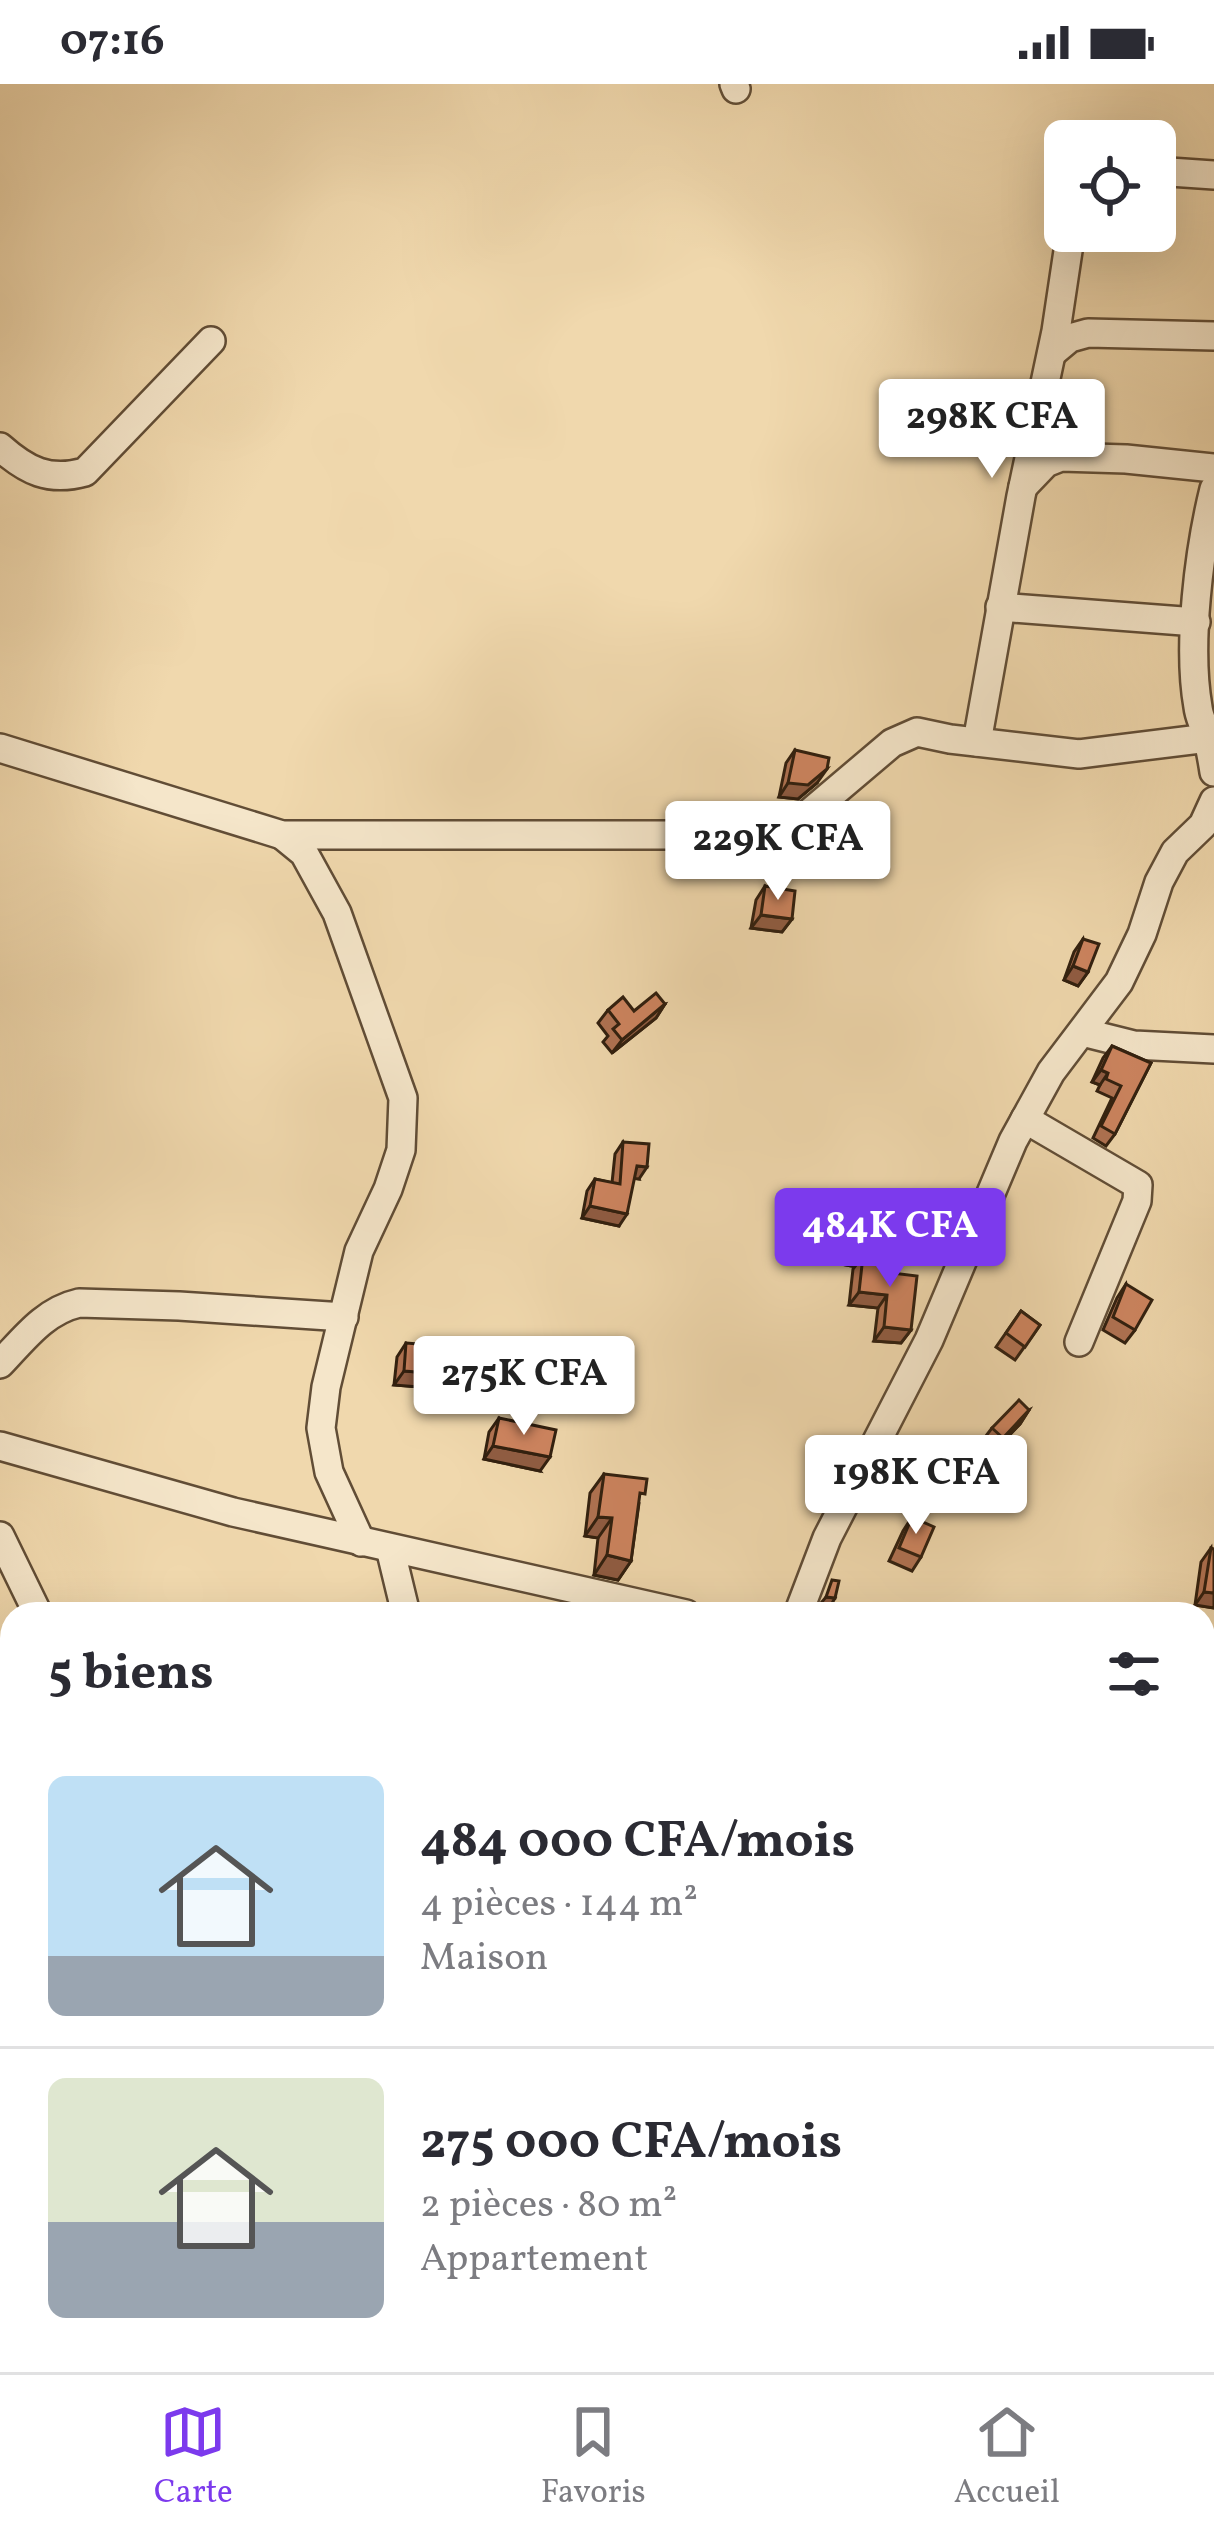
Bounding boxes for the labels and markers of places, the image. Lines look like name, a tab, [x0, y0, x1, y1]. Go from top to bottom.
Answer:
pin: 298K CFA	[868, 379, 1116, 481]
pin: 229K CFA	[654, 801, 902, 903]
pin: 484K CFA	[766, 1188, 1014, 1290]
pin: 275K CFA	[400, 1336, 648, 1438]
pin: 198K CFA	[792, 1435, 1040, 1537]

